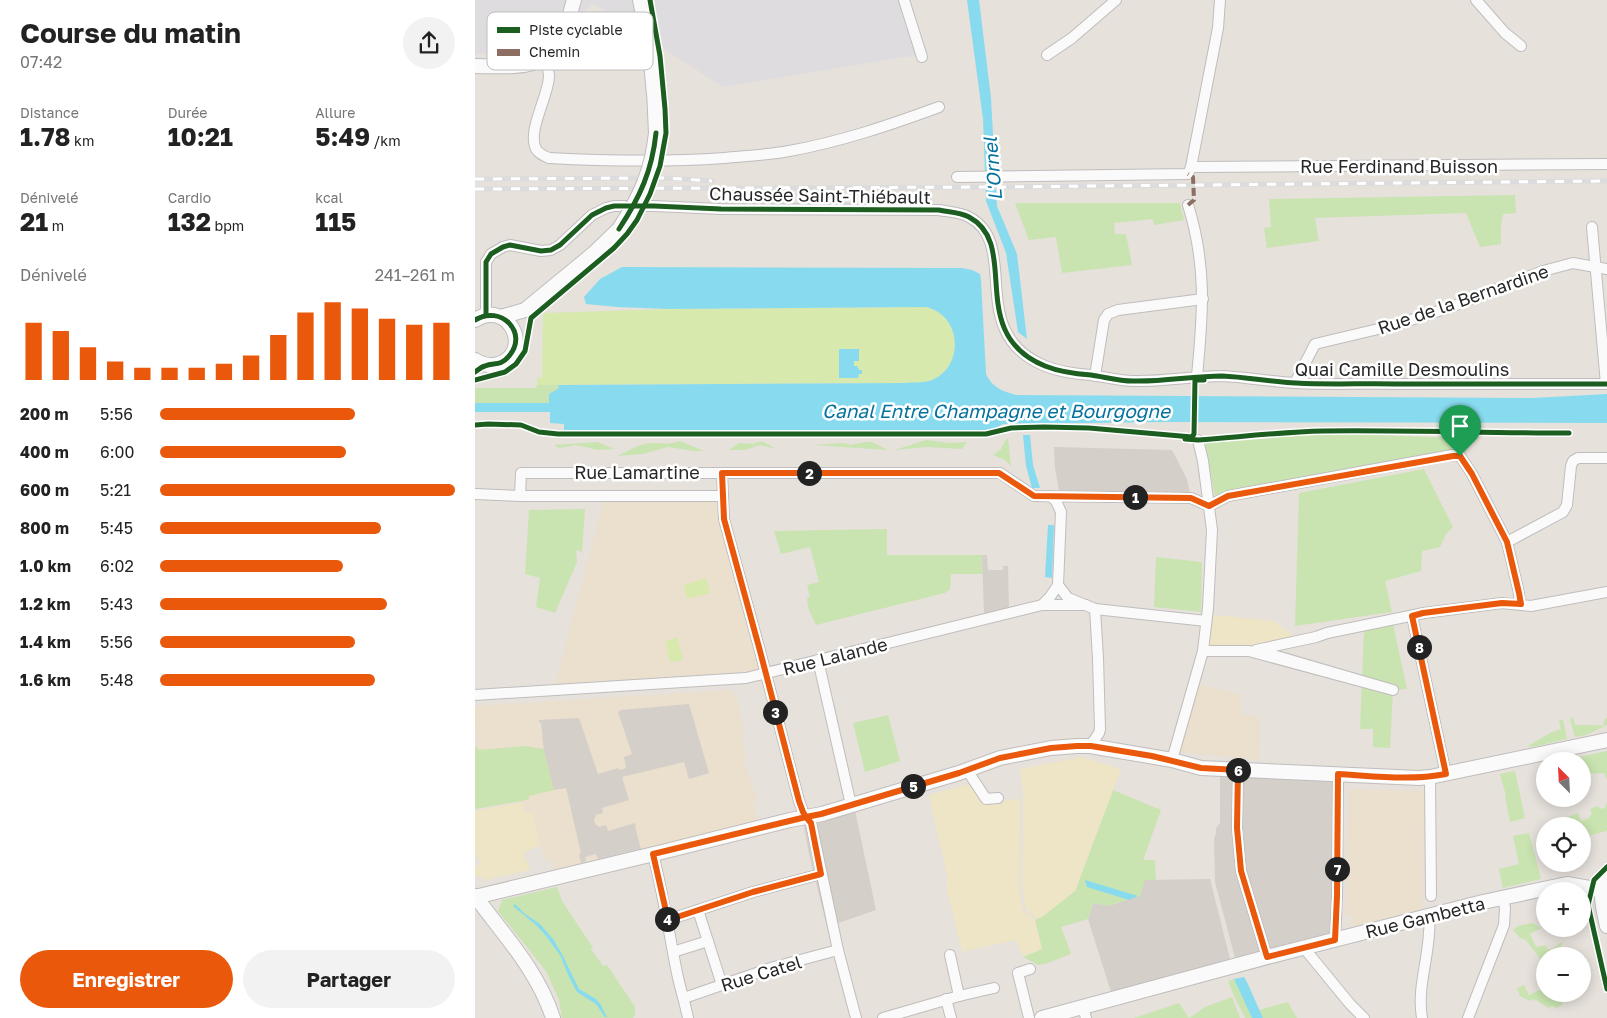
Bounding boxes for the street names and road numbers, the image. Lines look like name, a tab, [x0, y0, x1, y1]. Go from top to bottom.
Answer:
street label: Rue Ferdinand Buisson	[1300, 155, 1498, 177]
street label: Chaussée Saint-Thiébault	[709, 182, 931, 208]
street label: Rue de la Bernardine	[1375, 259, 1551, 339]
street label: Quai Camille Desmoulins	[1295, 358, 1509, 380]
street label: Rue Lamartine	[574, 461, 700, 483]
street label: Rue Lalande	[781, 632, 889, 680]
street label: Rue Gambetta	[1363, 892, 1487, 942]
street label: Rue Catel	[718, 950, 804, 996]

